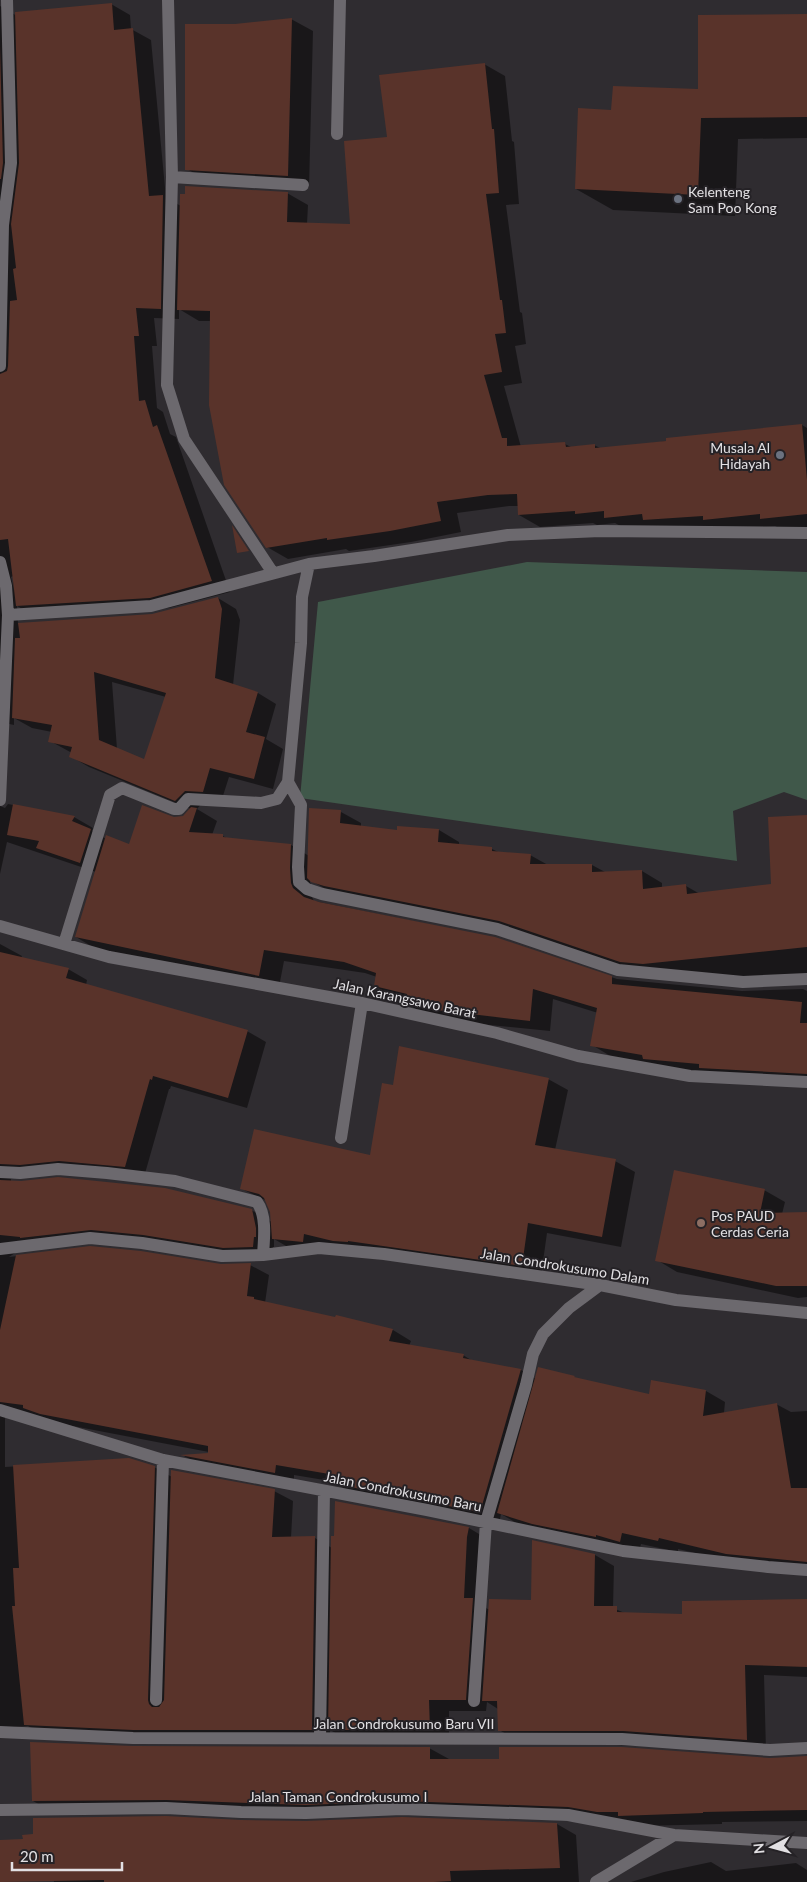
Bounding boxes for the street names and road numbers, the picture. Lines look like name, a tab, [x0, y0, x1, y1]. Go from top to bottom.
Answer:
street label: Jalan Karangsawo Barat	[332, 975, 478, 1021]
street label: Jalan Condrokusumo Dalam	[479, 1244, 651, 1288]
street label: Jalan Condrokusumo Baru	[323, 1467, 483, 1515]
street label: Jalan Condrokusumo Baru VII	[314, 1715, 494, 1732]
street label: Jalan Taman Condrokusumo I	[249, 1788, 427, 1805]

